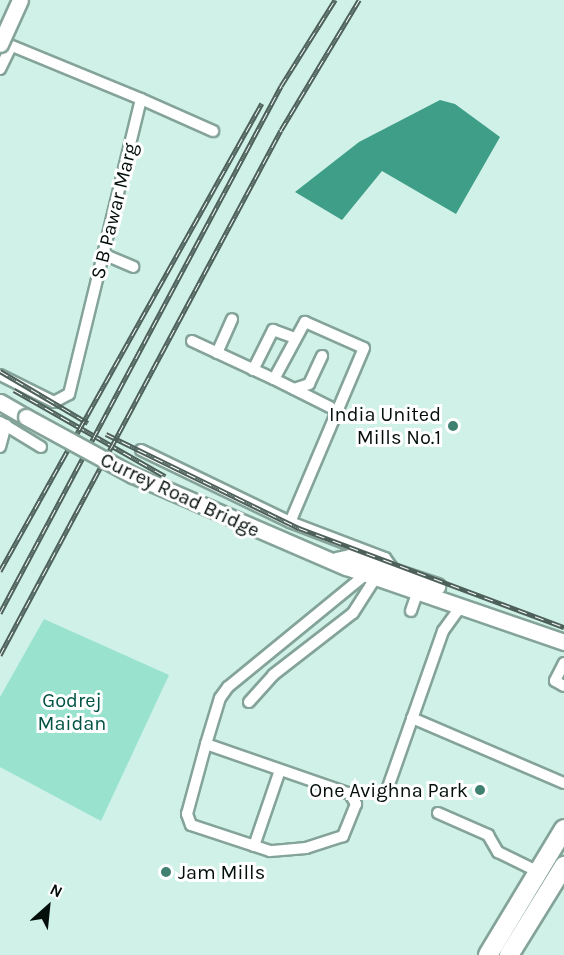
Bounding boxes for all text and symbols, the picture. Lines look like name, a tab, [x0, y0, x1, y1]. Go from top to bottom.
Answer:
street label: S B Pawar Marg	[85, 140, 143, 282]
place label: India United Mills No.1	[329, 402, 441, 449]
marker: India United Mills No.1	[446, 419, 460, 433]
street label: Currey Road Bridge	[97, 448, 263, 542]
park label: Godrej Maidan	[38, 689, 106, 736]
place label: One Avighna Park	[309, 778, 468, 802]
marker: One Avighna Park	[473, 783, 487, 797]
place label: Jam Mills	[178, 860, 265, 884]
marker: Jam Mills	[159, 865, 173, 879]
north arrow	[18, 877, 78, 937]
text: N	[47, 879, 66, 902]

